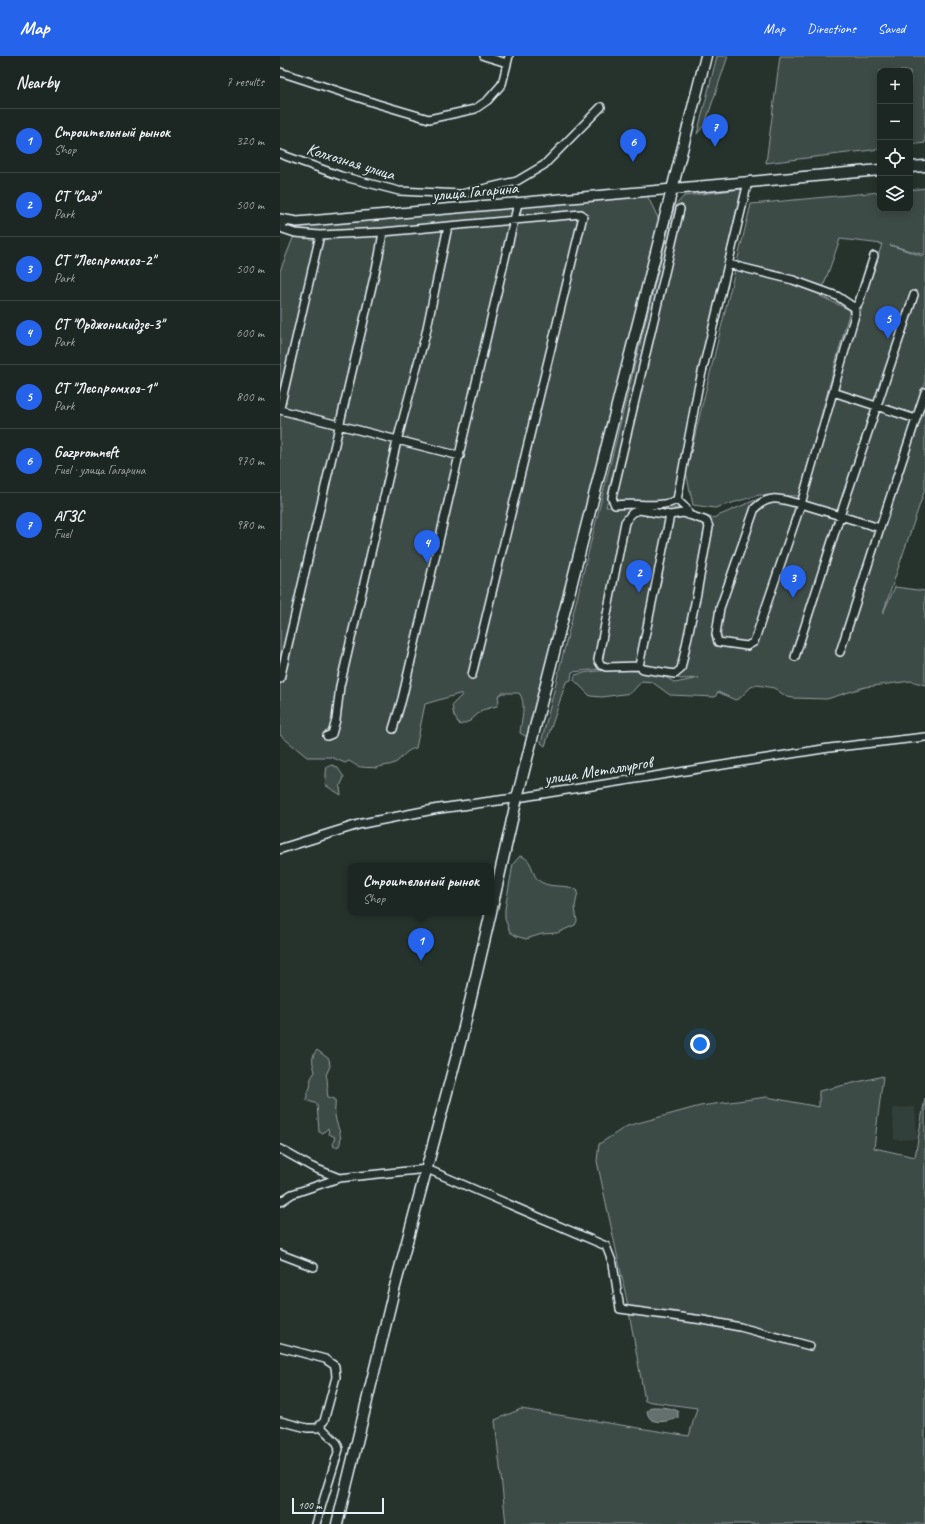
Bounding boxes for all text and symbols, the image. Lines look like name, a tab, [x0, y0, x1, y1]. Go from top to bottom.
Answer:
text: Map	[20, 16, 50, 40]
text: Map	[764, 20, 785, 37]
text: Directions	[807, 20, 856, 37]
text: Saved	[878, 20, 905, 37]
map controls	[877, 68, 913, 212]
button: +	[877, 68, 913, 104]
text: Nearby	[16, 72, 59, 93]
text: 7 results	[226, 74, 264, 90]
button: −	[877, 104, 913, 140]
pin: 7	[702, 114, 728, 147]
text: Строительный рынок	[54, 123, 170, 142]
pin: 6	[620, 129, 646, 162]
text: 1	[26, 133, 32, 149]
text: 320 m	[236, 133, 264, 149]
street label: Колхозная улица	[304, 138, 399, 185]
button: locate	[877, 140, 913, 176]
text: Shop	[54, 142, 76, 158]
button: layers	[877, 176, 913, 212]
street label: улица Гагарина	[430, 177, 520, 206]
text: СТ "Сад"	[54, 187, 99, 206]
text: 2	[26, 197, 32, 213]
text: 500 m	[236, 197, 264, 213]
text: Park	[54, 206, 75, 222]
text: СТ "Леспромхоз-2"	[54, 251, 155, 270]
text: 3	[26, 261, 32, 277]
text: 500 m	[236, 261, 264, 277]
text: Park	[54, 270, 75, 286]
pin: 5	[875, 306, 901, 339]
text: СТ "Орджоникидзе-3"	[54, 315, 164, 334]
text: 4	[26, 325, 32, 341]
text: 600 m	[236, 325, 264, 341]
text: Park	[54, 334, 75, 350]
text: СТ "Леспромхоз-1"	[54, 379, 155, 398]
text: 5	[26, 389, 32, 405]
text: 800 m	[236, 389, 264, 405]
text: Park	[54, 398, 75, 414]
text: Gazpromneft	[54, 443, 119, 462]
text: 6	[26, 453, 32, 469]
text: 970 m	[236, 453, 264, 469]
text: Fuel · улица Гагарина	[54, 462, 146, 478]
text: АГЗС	[54, 507, 84, 526]
text: 7	[26, 517, 32, 533]
text: 980 m	[236, 517, 264, 533]
text: Fuel	[54, 526, 71, 542]
pin: 4	[414, 530, 440, 563]
pin: 2	[626, 560, 652, 593]
pin: 3	[780, 565, 806, 598]
street label: улица Металлургов	[542, 751, 657, 790]
popup	[348, 863, 494, 915]
text: Строительный рынок	[363, 872, 479, 891]
text: Shop	[363, 891, 385, 907]
pin: 1	[408, 928, 434, 961]
your location	[690, 1034, 710, 1054]
scale bar	[292, 1496, 384, 1515]
text: 100 m	[298, 1498, 322, 1512]

